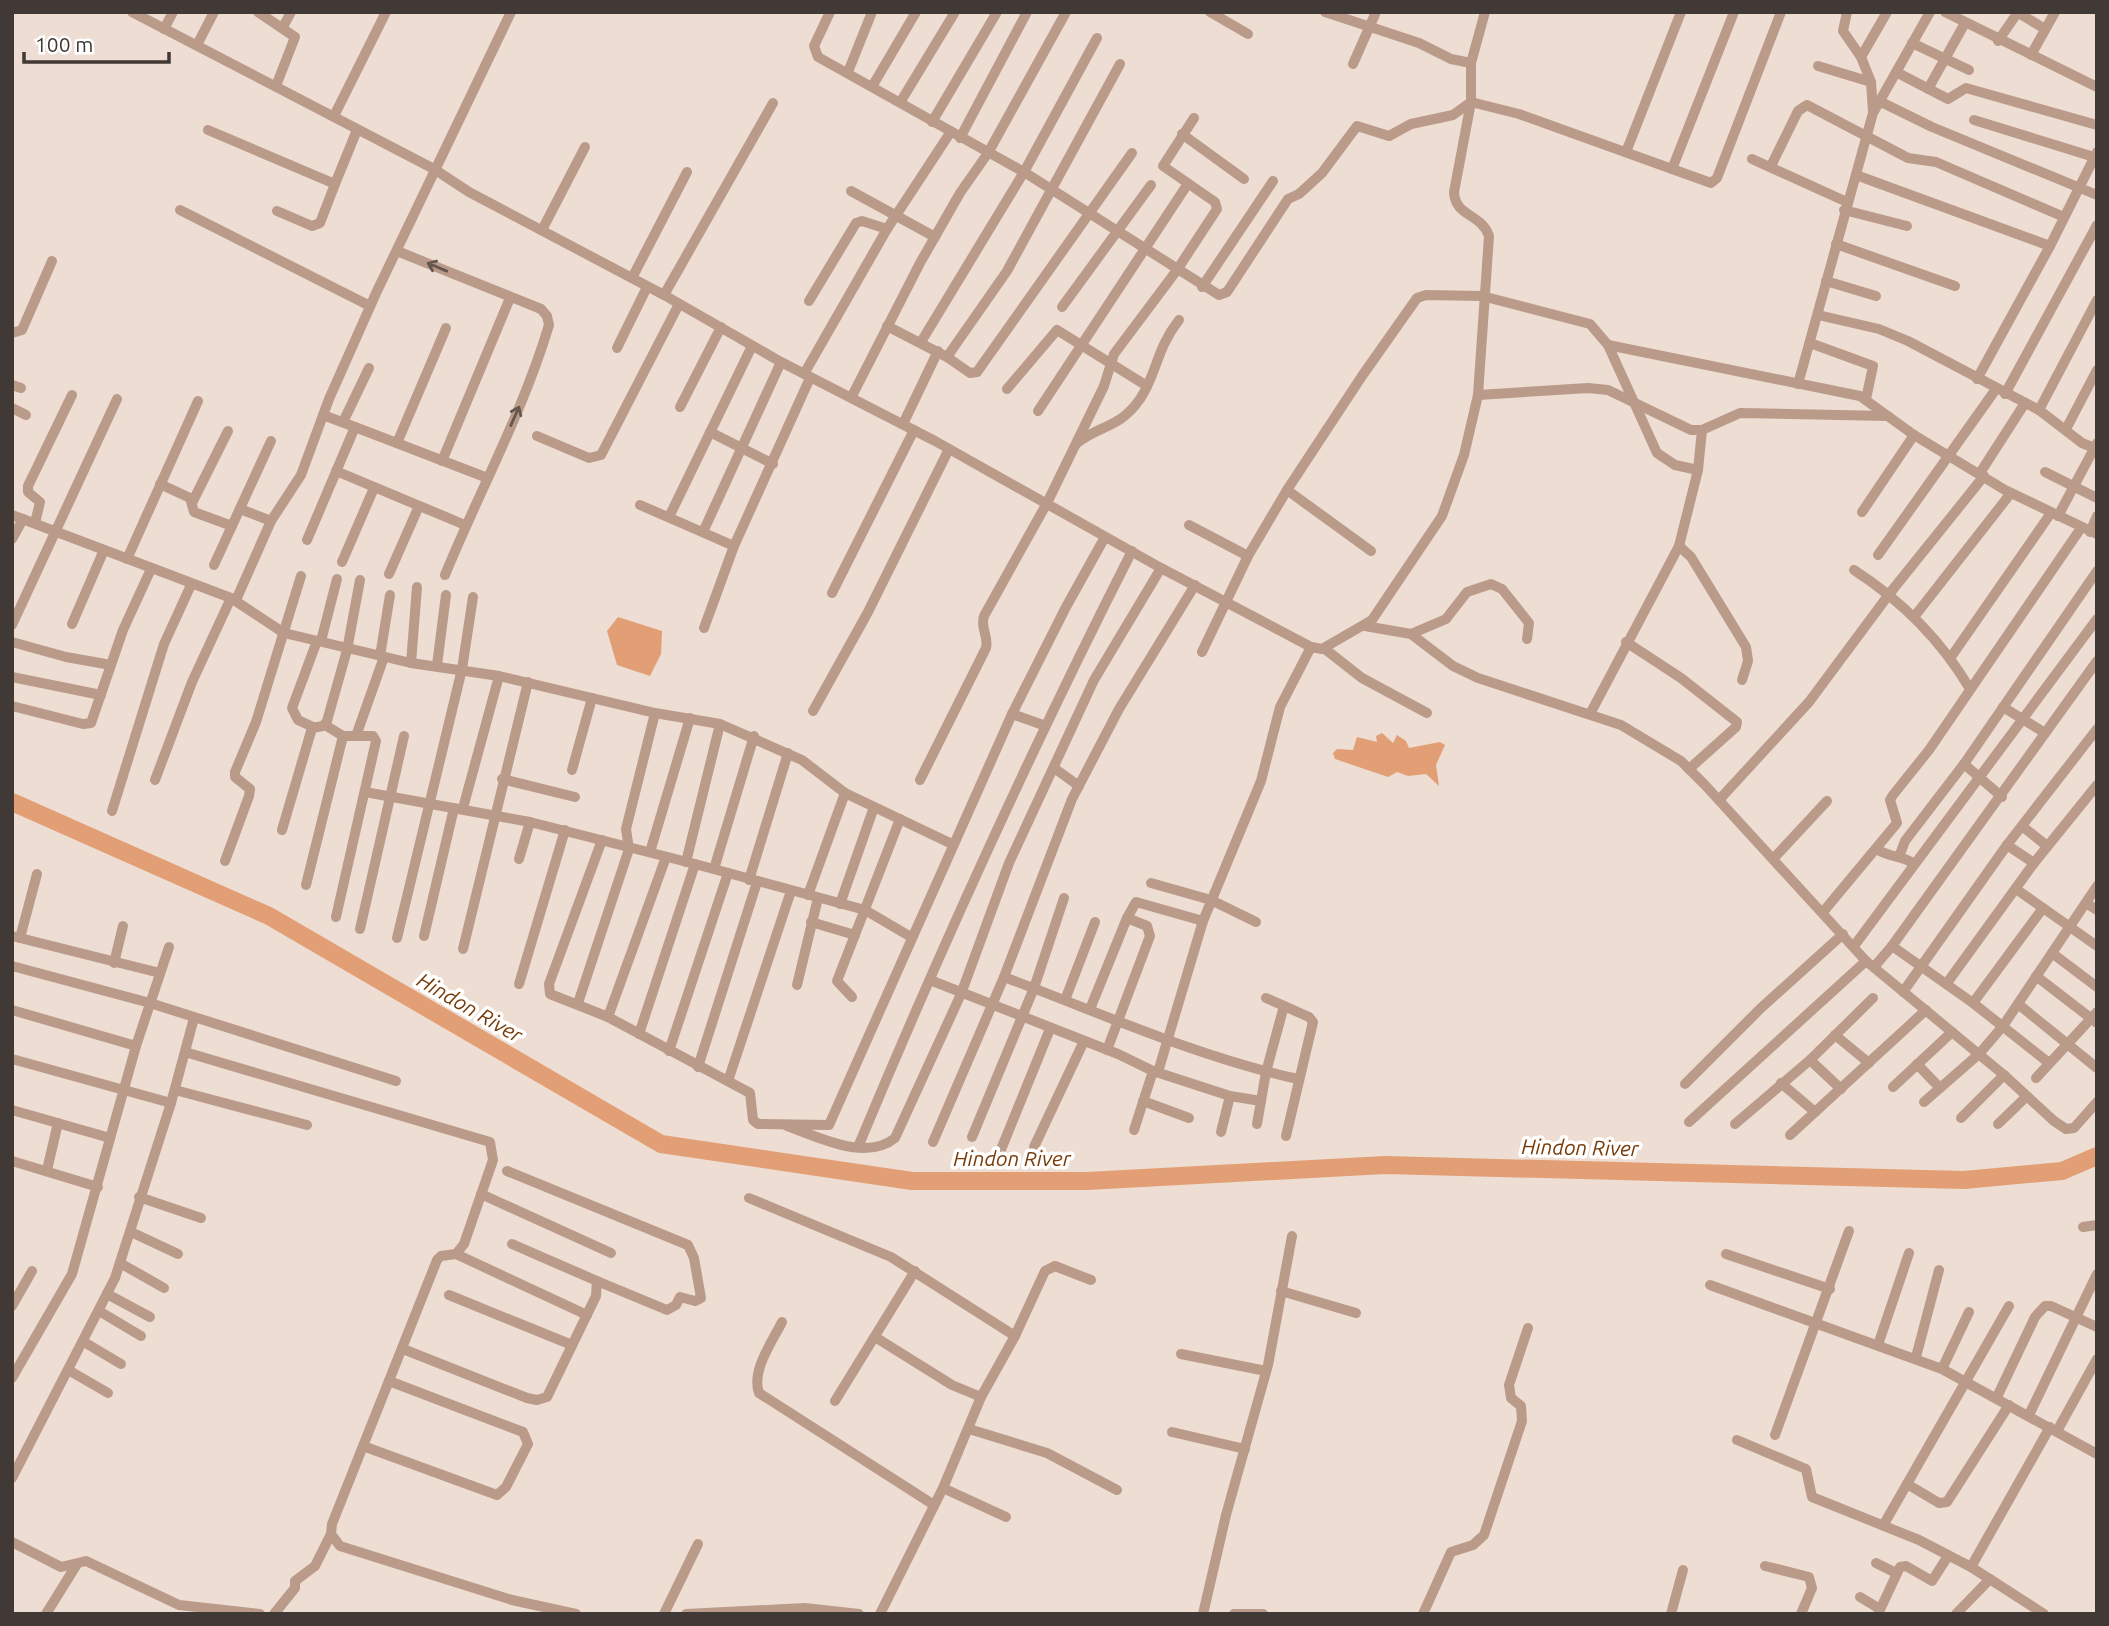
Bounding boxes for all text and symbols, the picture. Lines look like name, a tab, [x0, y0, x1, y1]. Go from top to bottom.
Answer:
scale bar	[24, 21, 170, 65]
text: 100 m	[35, 32, 93, 56]
one-way arrow	[427, 260, 448, 273]
one-way arrow	[509, 406, 522, 427]
water label: Hindon River	[413, 967, 528, 1047]
water label: Hindon River	[1521, 1134, 1640, 1160]
water label: Hindon River	[953, 1146, 1072, 1170]

